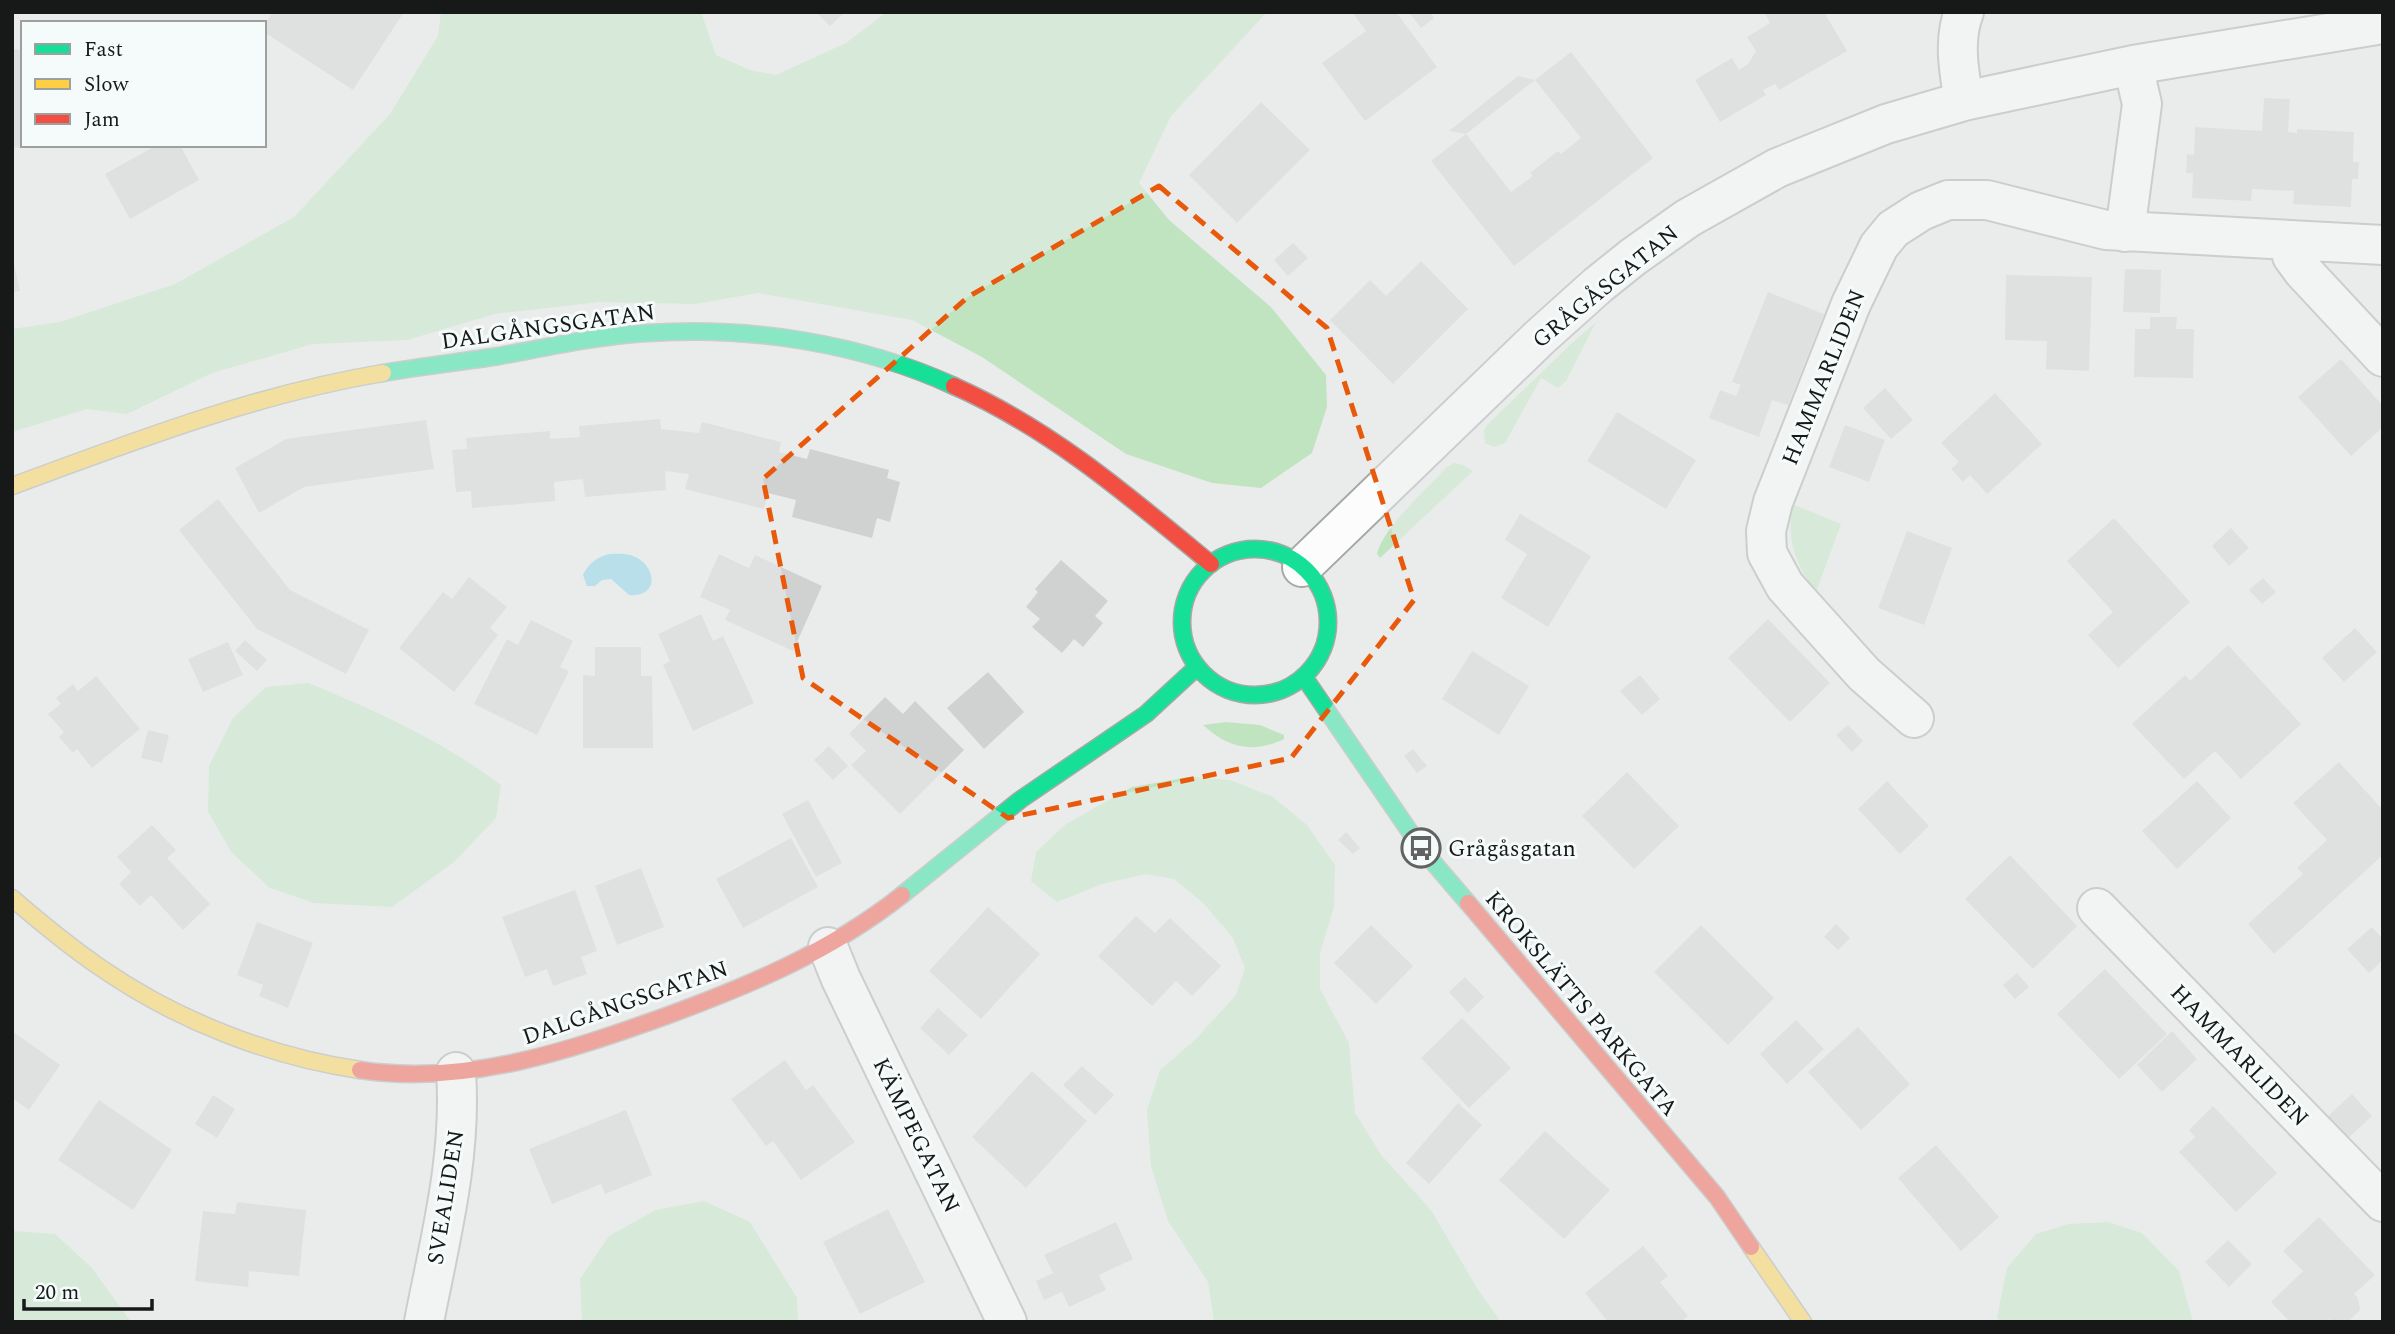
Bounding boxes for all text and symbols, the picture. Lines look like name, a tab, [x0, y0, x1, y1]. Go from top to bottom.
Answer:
legend	[21, 21, 266, 147]
text: Fast	[84, 34, 123, 66]
text: Slow	[84, 69, 130, 101]
text: Jam	[84, 104, 120, 136]
street label: GRÅGÅSGATAN	[1525, 217, 1687, 358]
street label: HAMMARLIDEN	[1773, 284, 1876, 471]
street label: DALGÅNGSGATAN	[439, 295, 658, 360]
bus stop icon: Grågåsgatan	[1400, 827, 1442, 869]
place label: Grågåsgatan	[1448, 832, 1576, 867]
street label: KROKSLÄTTS PARKGATA	[1476, 883, 1686, 1125]
street label: DALGÅNGSGATAN	[518, 952, 733, 1055]
street label: HAMMARLIDEN	[2161, 977, 2316, 1135]
street label: KÄMPEGATAN	[863, 1052, 968, 1219]
street label: SVEALIDEN	[419, 1127, 474, 1267]
scale bar	[24, 1268, 152, 1312]
text: 20 m	[35, 1277, 79, 1309]

